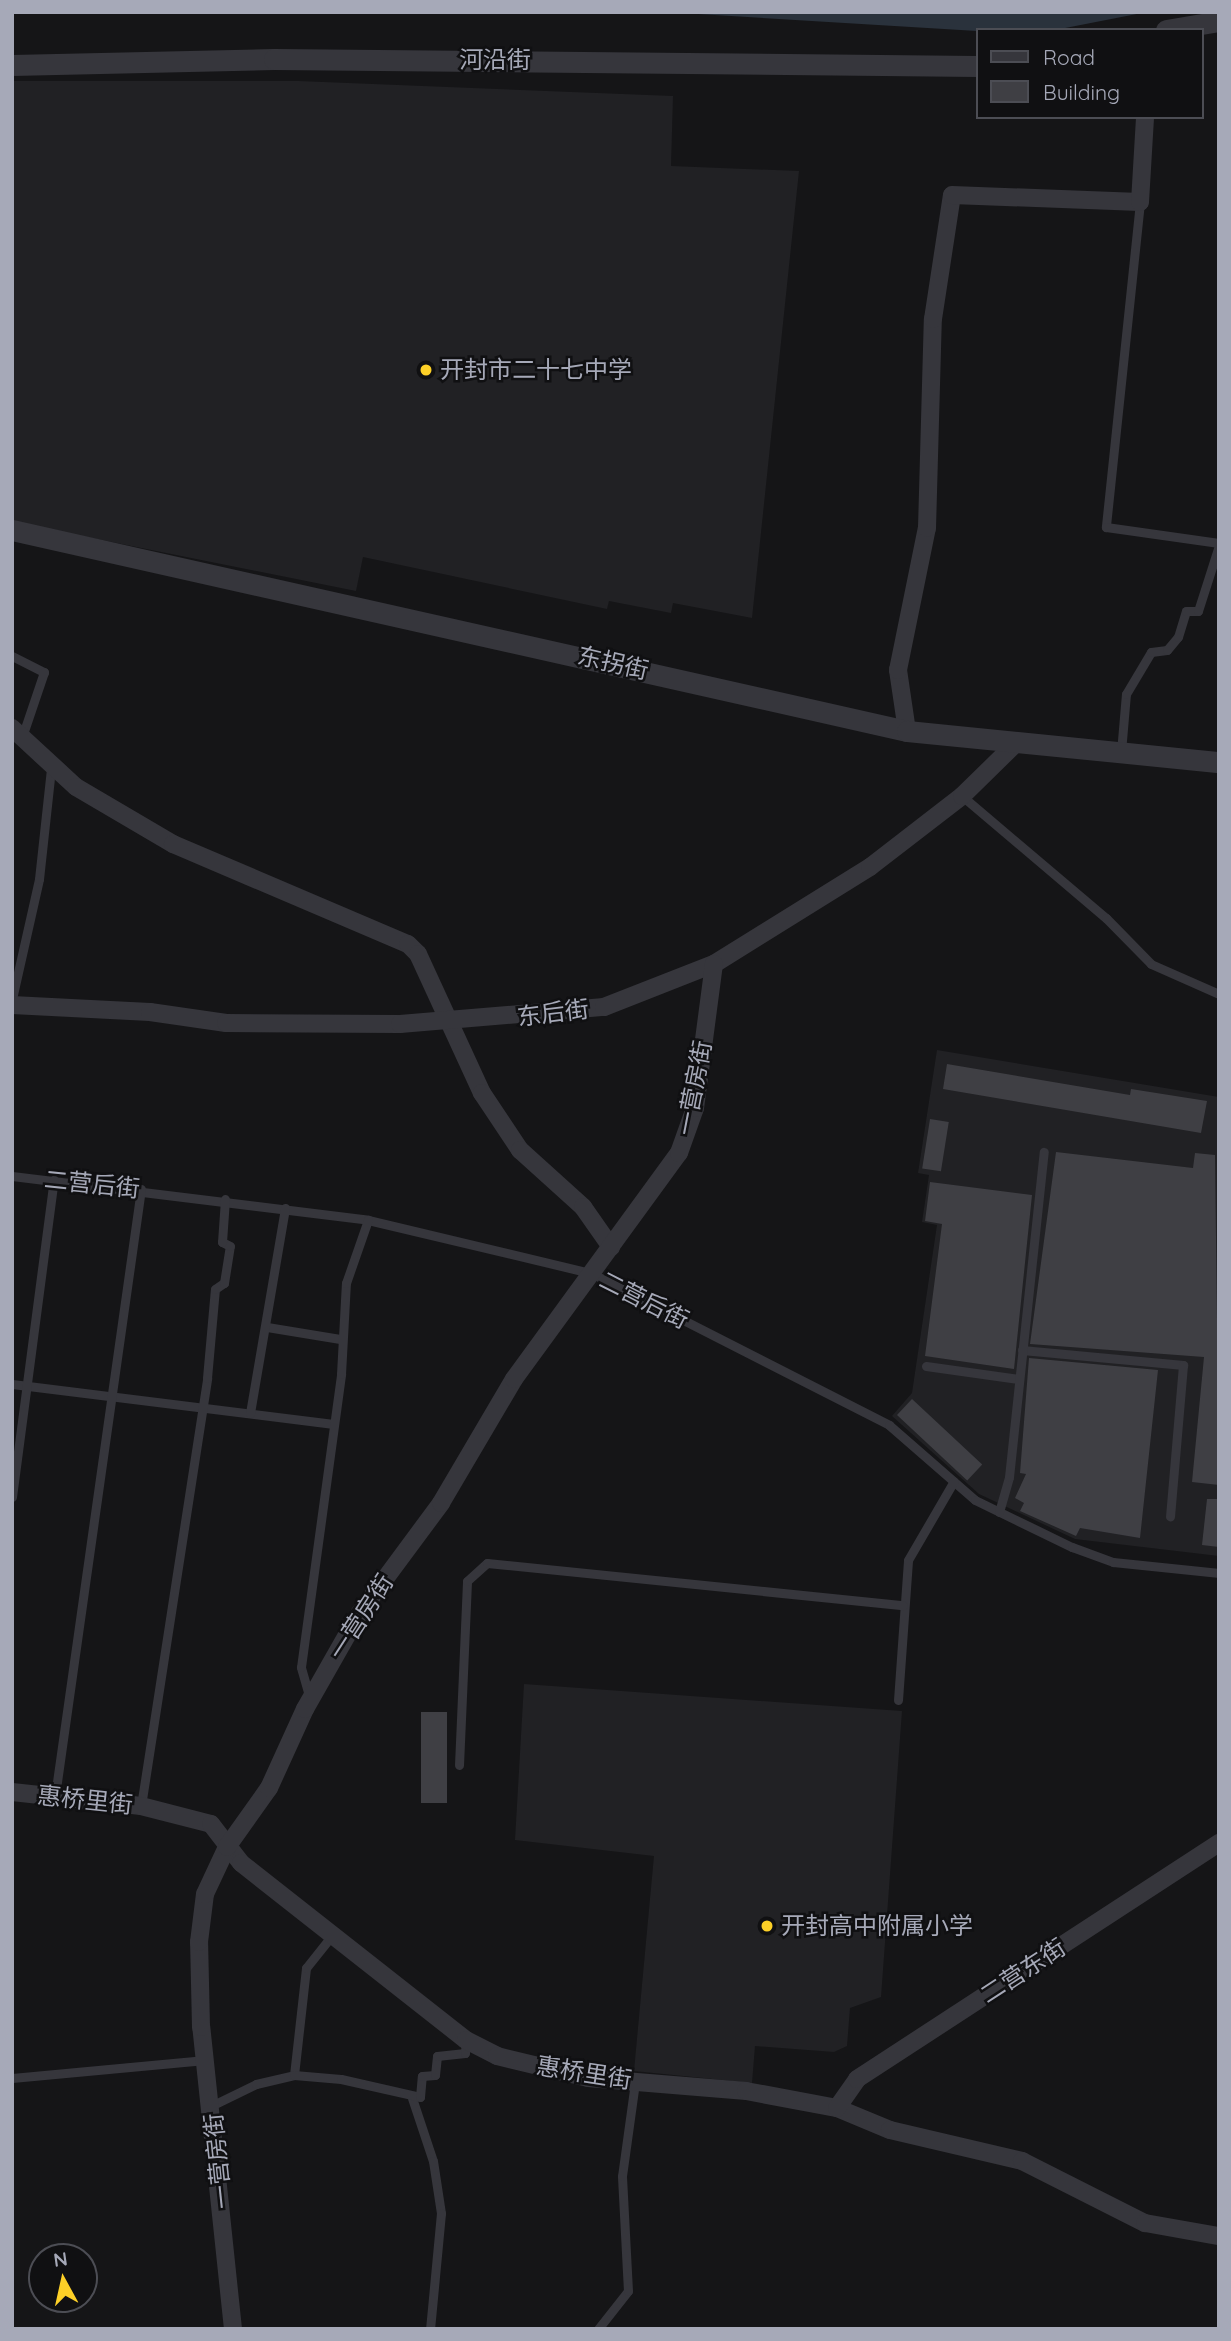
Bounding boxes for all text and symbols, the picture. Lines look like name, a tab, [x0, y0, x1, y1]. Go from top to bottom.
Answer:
legend	[976, 28, 1203, 119]
text: Road	[1043, 44, 1095, 70]
street label: 河沿街	[459, 46, 531, 74]
text: Building	[1043, 79, 1120, 105]
place label: 开封市二十七中学	[440, 356, 632, 384]
marker: 开封市二十七中学	[418, 362, 434, 378]
street label: 东拐街	[575, 641, 651, 685]
street label: 东后街	[516, 994, 590, 1032]
street label: 一营房街	[671, 1038, 717, 1138]
street label: 二营后街	[43, 1165, 141, 1203]
street label: 二营后街	[595, 1265, 693, 1335]
street label: 一营房街	[323, 1569, 399, 1665]
street label: 惠桥里街	[36, 1781, 134, 1819]
place label: 开封高中附属小学	[781, 1912, 973, 1940]
marker: 开封高中附属小学	[759, 1918, 775, 1934]
street label: 二营东街	[975, 1933, 1071, 2009]
street label: 惠桥里街	[534, 2051, 634, 2095]
street label: 一营房街	[199, 2112, 237, 2210]
north arrow	[28, 2243, 98, 2313]
text: N	[52, 2246, 69, 2272]

